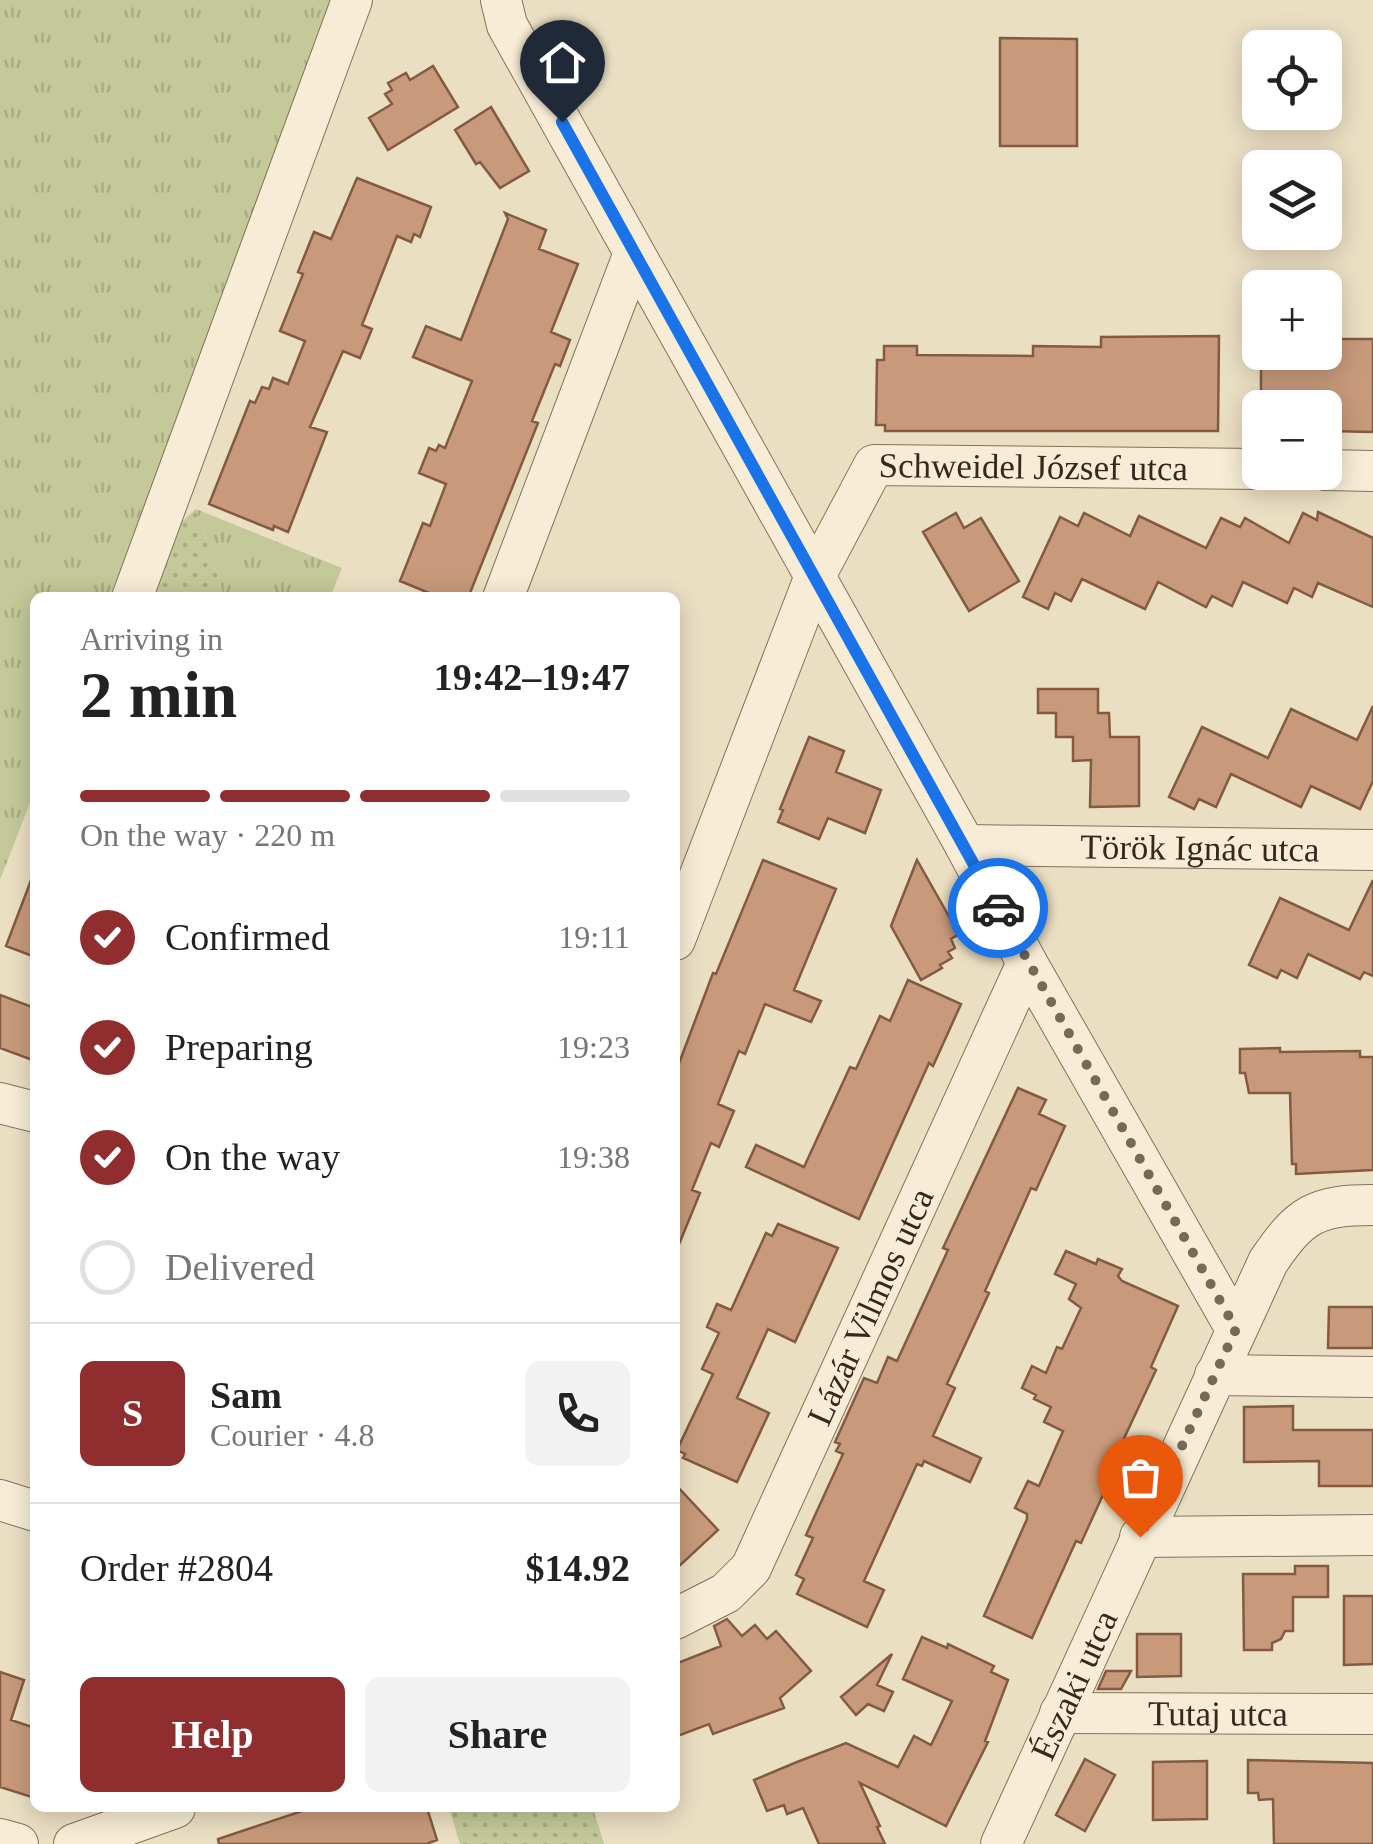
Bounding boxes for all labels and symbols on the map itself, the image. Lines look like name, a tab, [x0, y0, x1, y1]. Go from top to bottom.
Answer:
pin	[520, 20, 605, 123]
street label: Schweidel József utca	[879, 446, 1189, 488]
street label: Török Ignác utca	[1080, 827, 1320, 869]
courier	[948, 858, 1048, 958]
street label: Lázár Vilmos utca	[799, 1182, 941, 1431]
pin	[1098, 1435, 1183, 1538]
street label: Északi utca	[1023, 1603, 1125, 1766]
street label: Tutaj utca	[1148, 1694, 1288, 1733]

